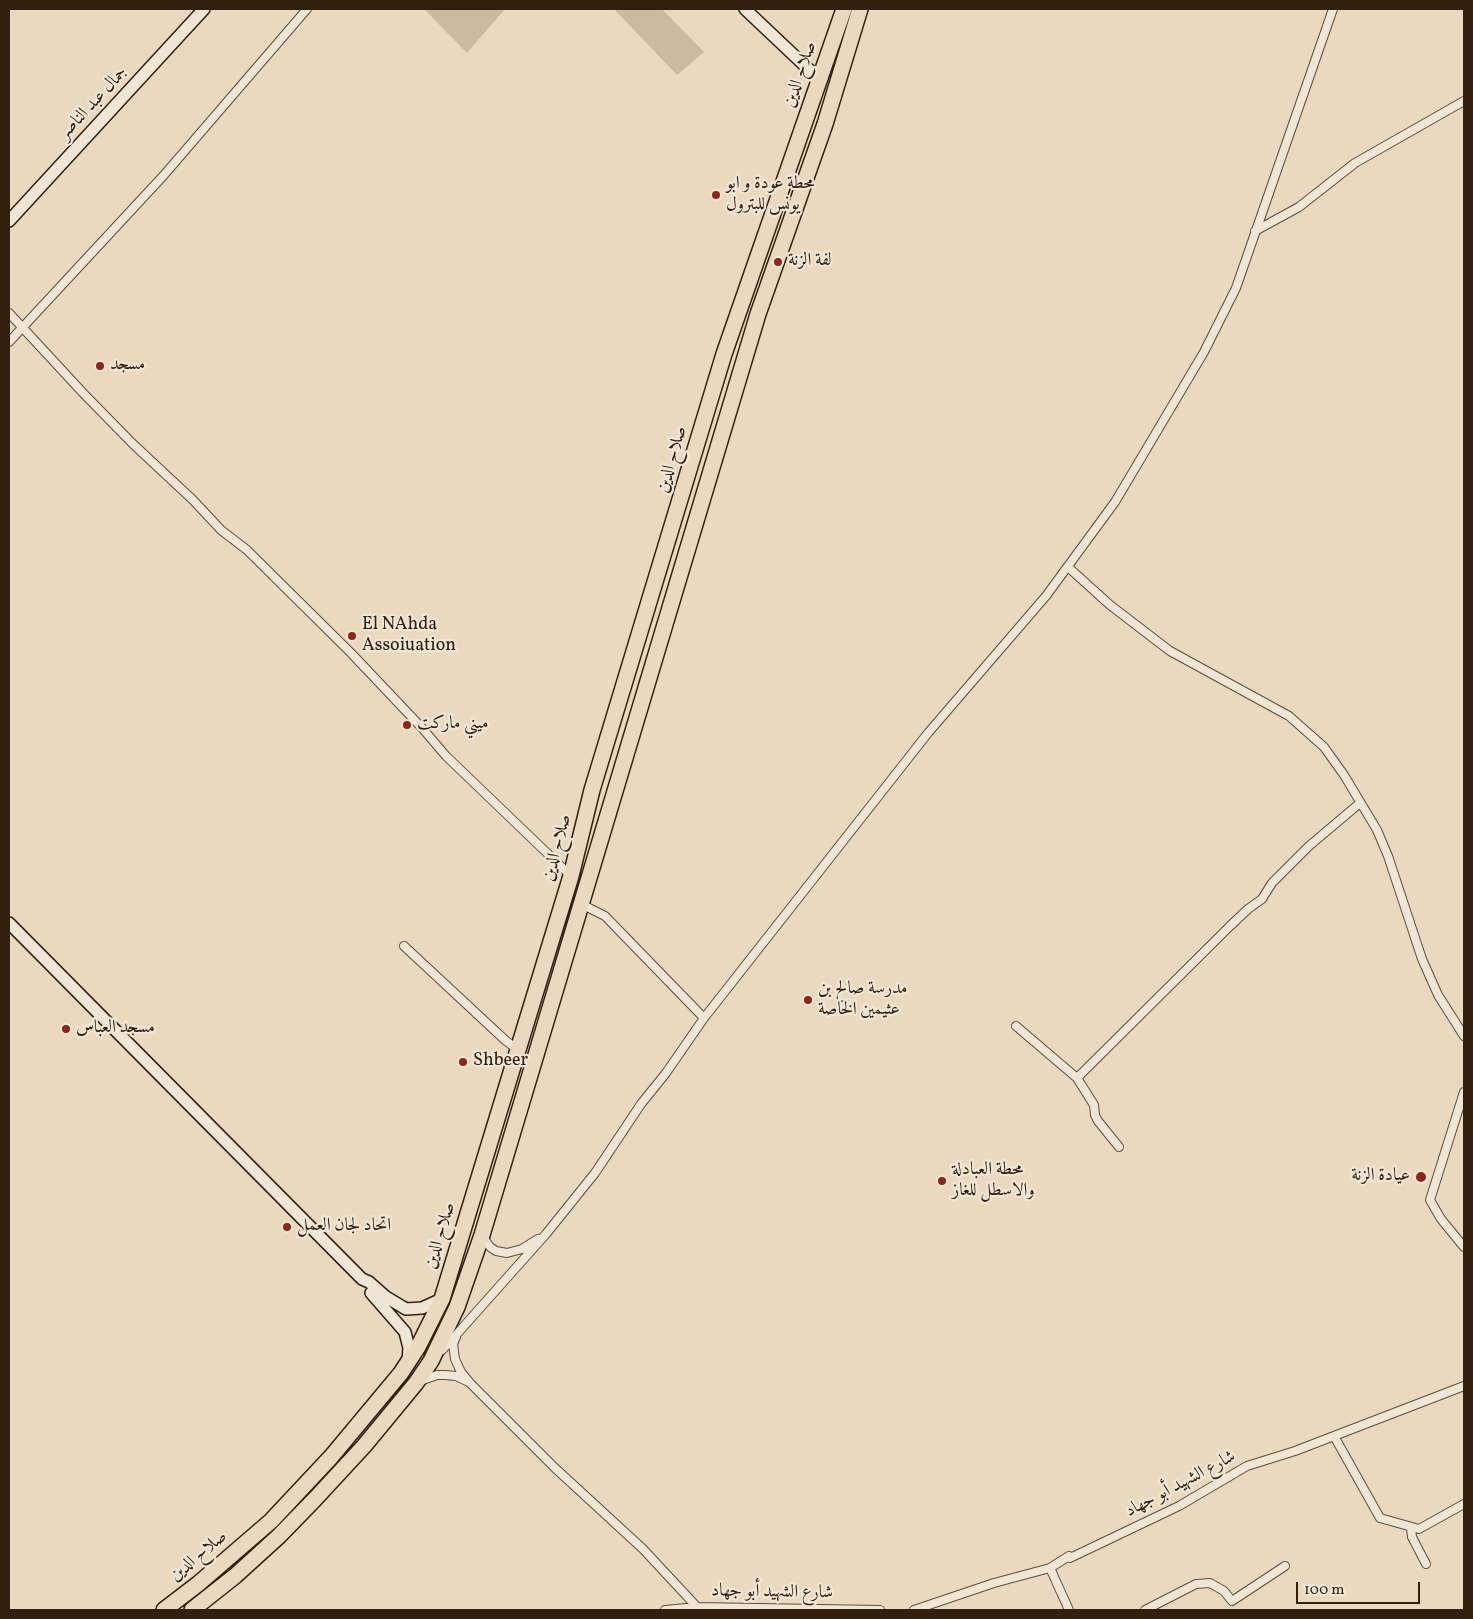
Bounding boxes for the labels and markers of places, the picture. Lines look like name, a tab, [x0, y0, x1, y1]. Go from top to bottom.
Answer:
place label: محطة عودة و ابو يونس للبترول	[726, 174, 815, 216]
marker: محطة عودة و ابو يونس للبترول	[710, 189, 722, 201]
place label: لفة الزنة	[788, 251, 832, 273]
marker: لفة الزنة	[772, 256, 784, 268]
place label: مسجد	[110, 355, 145, 377]
marker: مسجد	[94, 360, 106, 372]
place label: El NAhda Assoiuation	[362, 615, 456, 658]
marker: El NAhda Assoiuation	[346, 630, 358, 642]
place label: ميني ماركت	[417, 714, 489, 736]
marker: ميني ماركت	[401, 719, 413, 731]
place label: مدرسة صالح بن عثيمين الخاصة	[818, 979, 908, 1022]
marker: مدرسة صالح بن عثيمين الخاصة	[802, 994, 814, 1006]
place label: مسجد العباس	[76, 1018, 155, 1040]
marker: مسجد العباس	[60, 1023, 72, 1035]
place label: Shbeer	[473, 1051, 528, 1073]
marker: Shbeer	[457, 1056, 469, 1068]
place label: محطة العبادلة والاسطل للغاز	[952, 1160, 1035, 1202]
place label: عيادة الزنة	[1351, 1166, 1410, 1188]
marker: عيادة الزنة	[1414, 1170, 1428, 1184]
marker: محطة العبادلة والاسطل للغاز	[936, 1175, 948, 1187]
place label: اتحاد لجان العمل	[297, 1216, 391, 1238]
marker: اتحاد لجان العمل	[281, 1221, 293, 1233]

